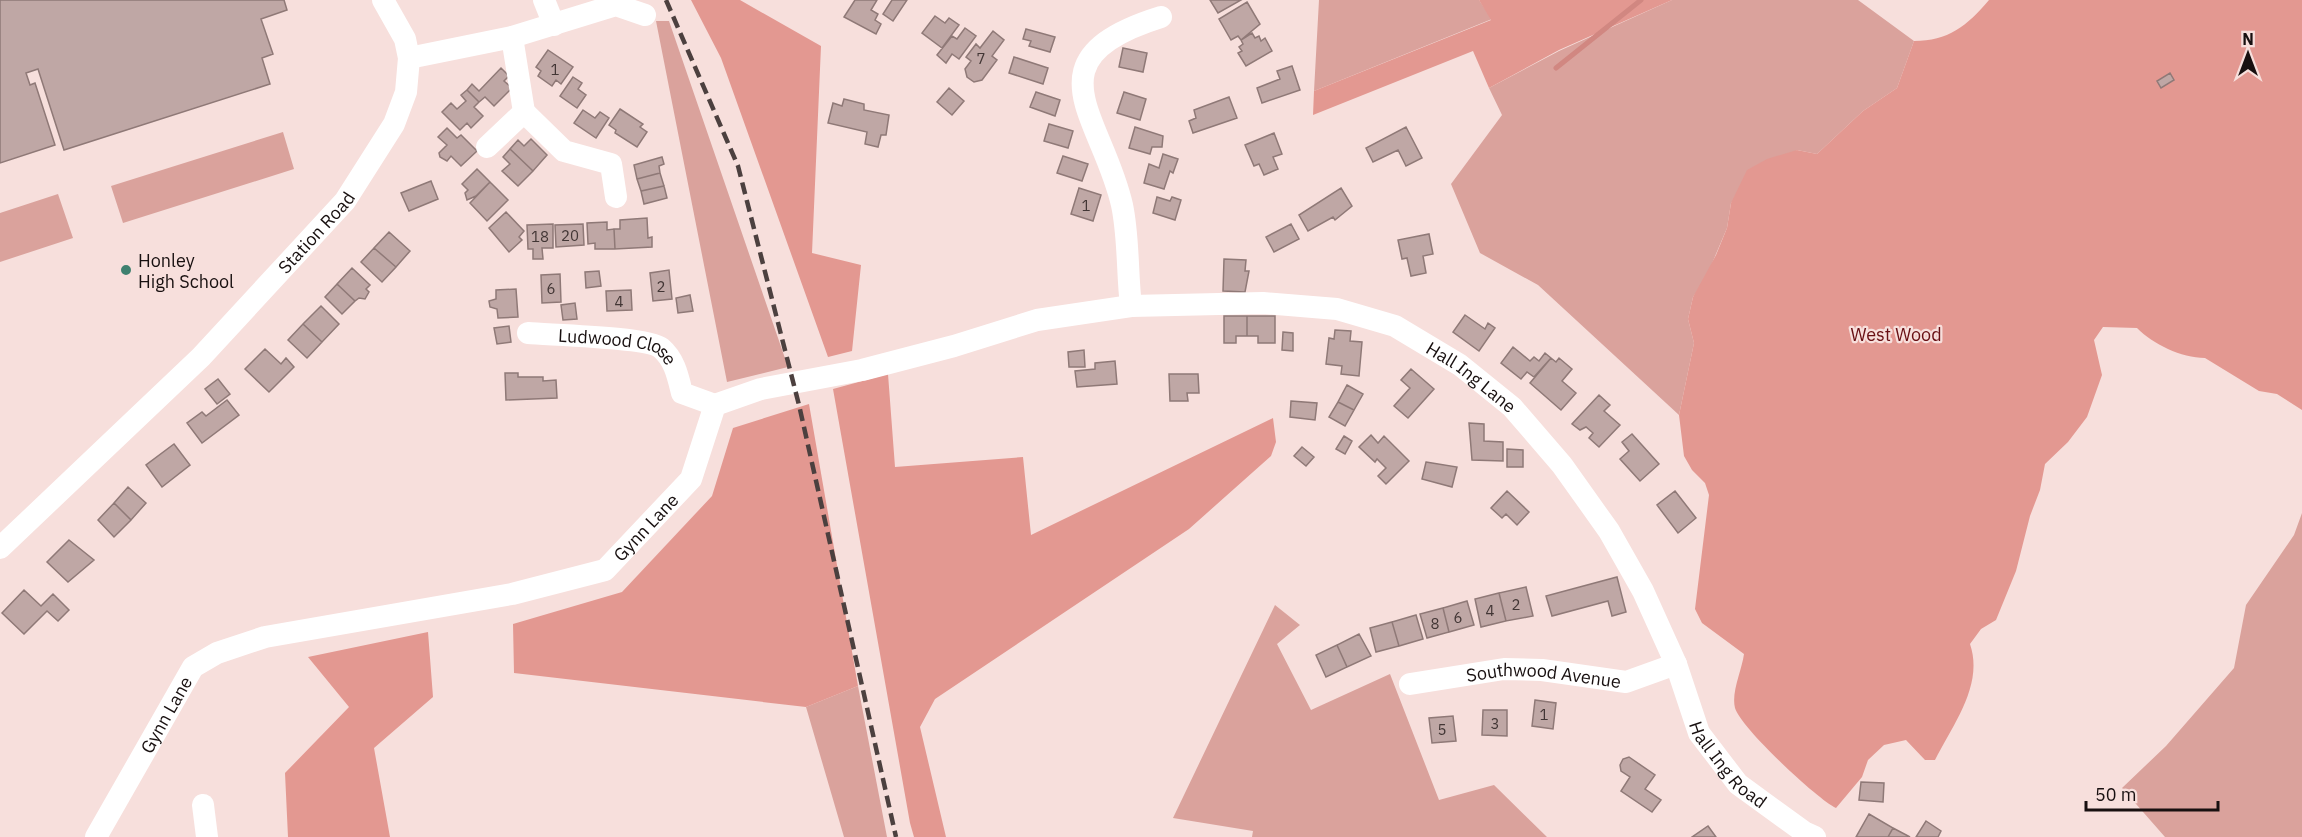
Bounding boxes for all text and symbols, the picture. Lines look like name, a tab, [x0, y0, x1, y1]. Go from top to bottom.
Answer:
north arrow	[2218, 24, 2278, 84]
text: N	[2242, 29, 2254, 49]
house number: 7	[976, 49, 986, 68]
house number: 1	[550, 60, 560, 79]
street label: Station Road	[273, 187, 360, 278]
house number: 1	[1081, 196, 1091, 215]
house number: 20	[561, 226, 579, 245]
house number: 18	[531, 227, 549, 246]
place label: Honley High School	[138, 249, 234, 293]
marker: Honley High School	[119, 263, 133, 277]
house number: 2	[656, 277, 666, 296]
house number: 6	[546, 279, 556, 298]
house number: 4	[614, 292, 624, 311]
street label: Ludwood Close	[558, 323, 683, 369]
park label: West Wood	[1850, 323, 1942, 346]
street label: Hall Ing Lane	[1422, 336, 1521, 417]
street label: Gynn Lane	[608, 488, 683, 566]
house number: 2	[1511, 595, 1521, 614]
house number: 4	[1485, 601, 1495, 620]
house number: 6	[1453, 608, 1463, 627]
house number: 8	[1430, 614, 1440, 633]
street label: Southwood Avenue	[1464, 657, 1623, 693]
street label: Gynn Lane	[135, 672, 197, 757]
house number: 1	[1539, 705, 1549, 724]
house number: 3	[1490, 714, 1500, 733]
street label: Hall Ing Road	[1684, 718, 1772, 813]
house number: 5	[1437, 720, 1447, 739]
scale bar	[2086, 774, 2218, 812]
text: 50 m	[2095, 783, 2137, 806]

